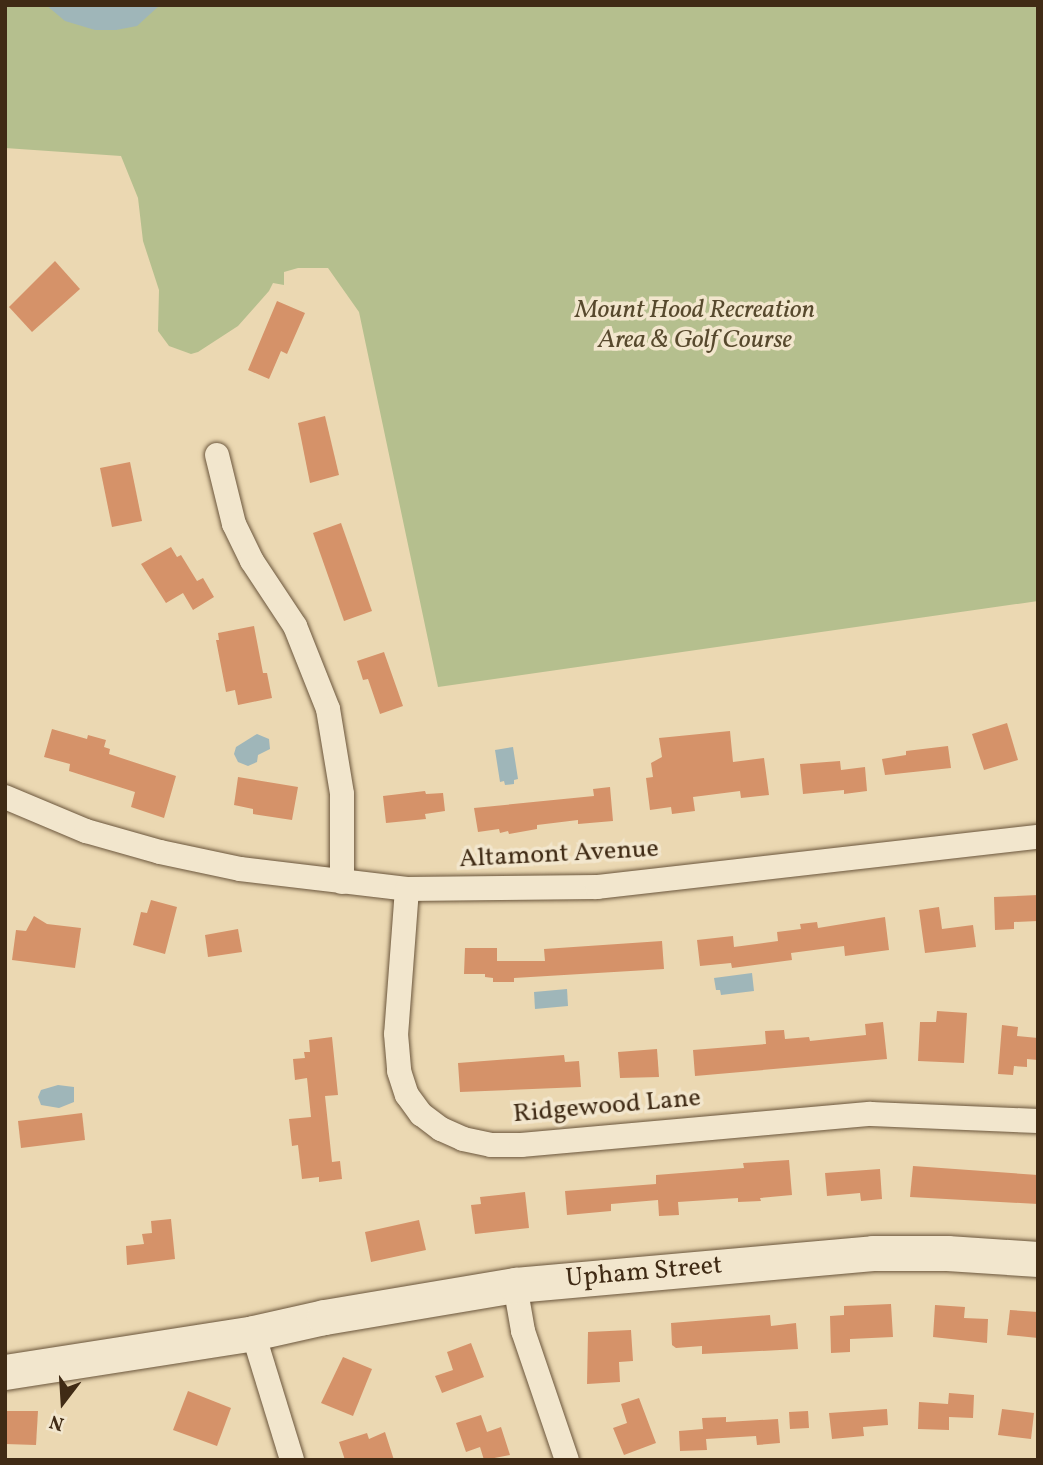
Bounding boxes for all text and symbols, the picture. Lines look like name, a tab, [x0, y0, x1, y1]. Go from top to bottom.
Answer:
park label: Mount Hood Recreation Area & Golf Course	[575, 295, 815, 356]
street label: Altamont Avenue	[458, 834, 660, 876]
street label: Ridgewood Lane	[512, 1083, 702, 1131]
street label: Upham Street	[564, 1251, 724, 1295]
north arrow	[28, 1367, 98, 1437]
text: N	[46, 1408, 67, 1437]

